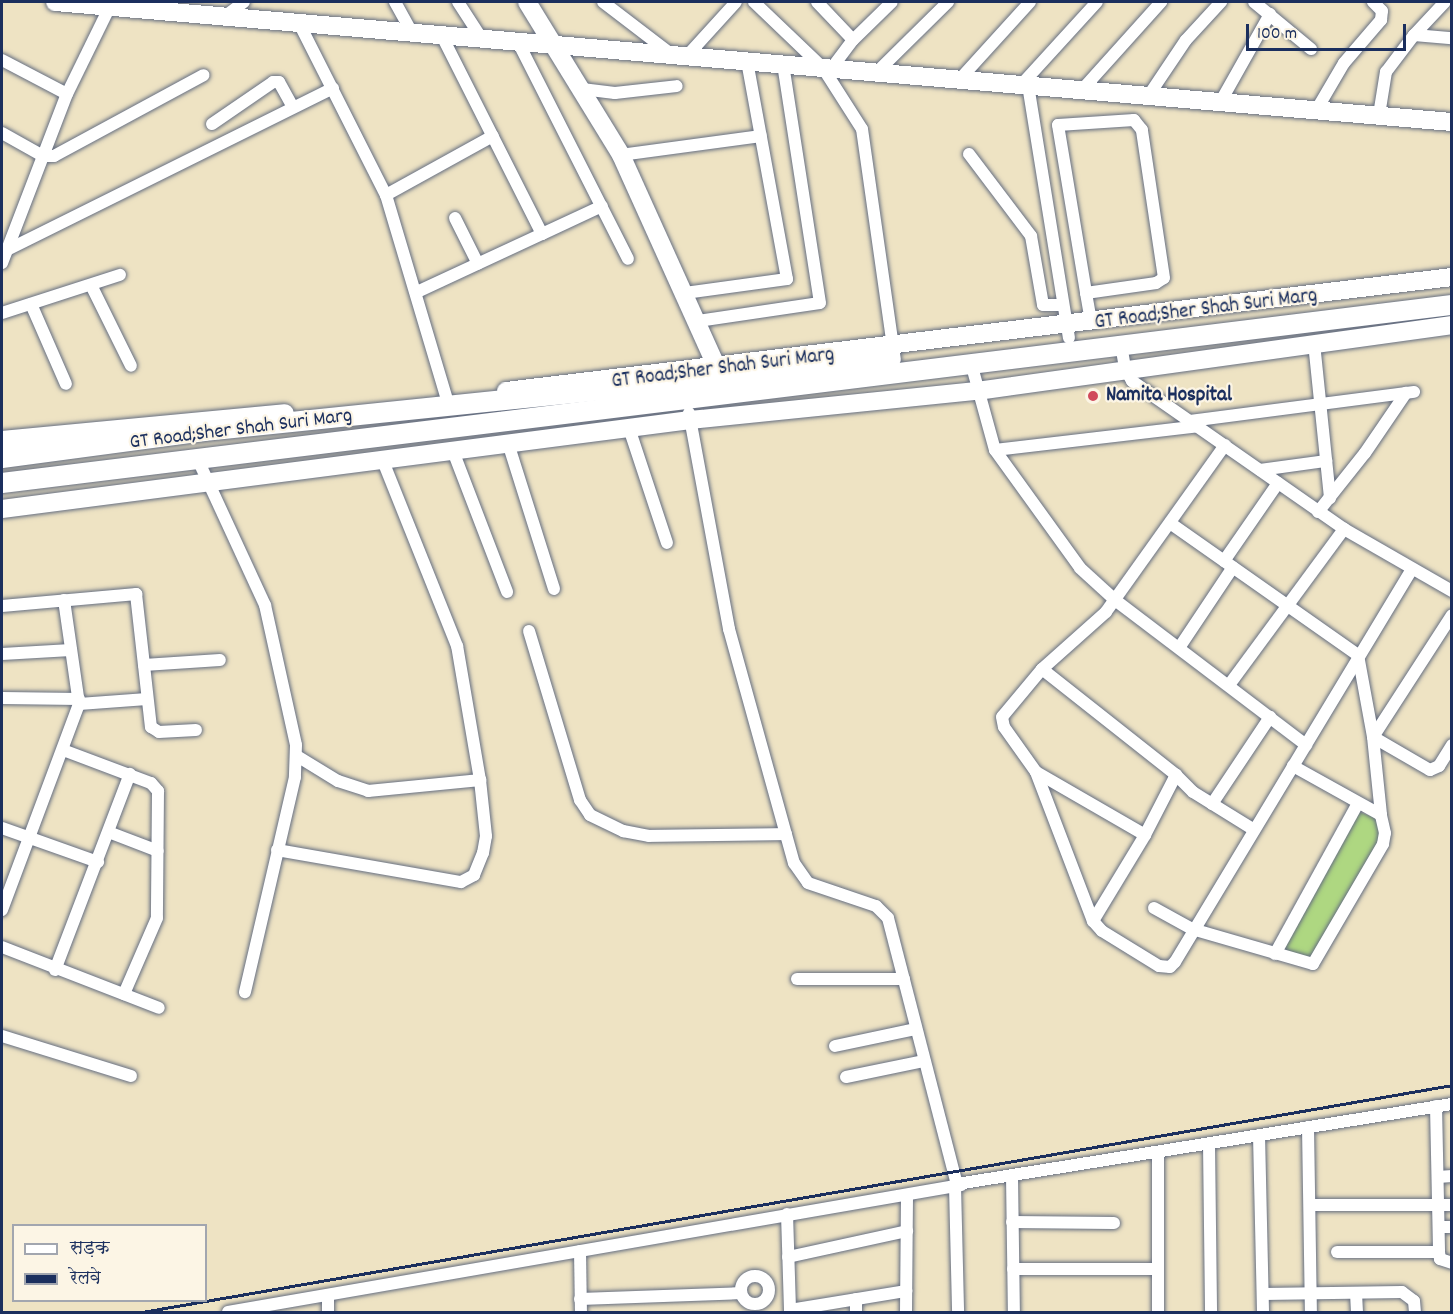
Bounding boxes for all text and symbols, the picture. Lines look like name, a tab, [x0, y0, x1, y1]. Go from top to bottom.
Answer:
scale bar	[1249, 12, 1410, 50]
text: 100 m	[1257, 22, 1297, 47]
street label: GT Road;Sher Shah Suri Marg	[1093, 284, 1319, 336]
street label: GT Road;Sher Shah Suri Marg	[610, 343, 836, 395]
place label: Namita Hospital	[1106, 383, 1232, 409]
marker: Namita Hospital	[1084, 387, 1102, 405]
street label: GT Road;Sher Shah Suri Marg	[128, 404, 354, 456]
legend	[12, 1224, 207, 1302]
text: सड़क	[70, 1237, 110, 1262]
text: रेलवे	[70, 1267, 101, 1292]

